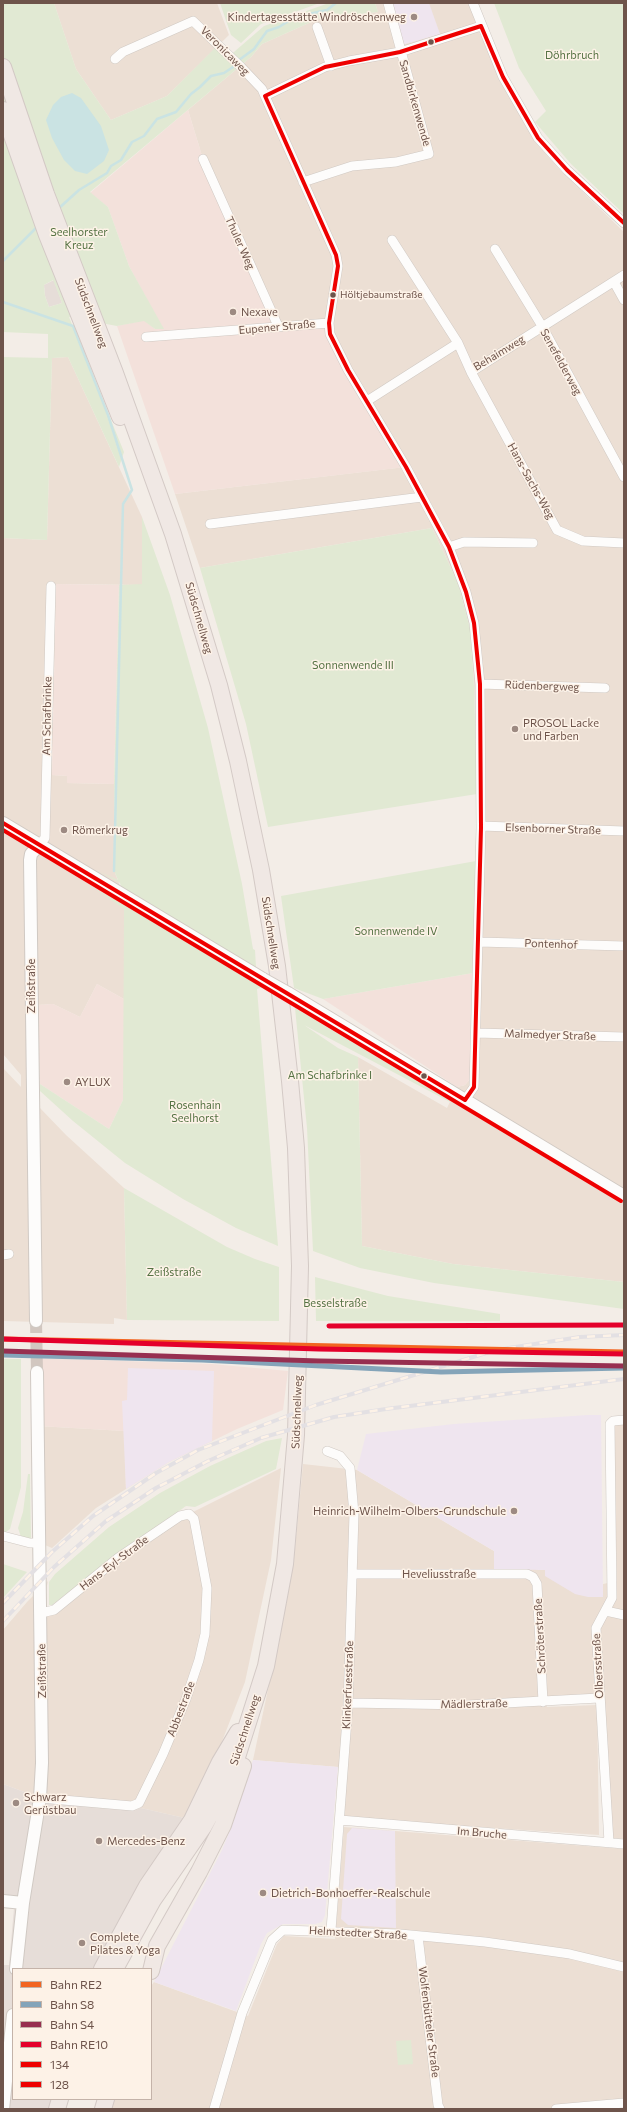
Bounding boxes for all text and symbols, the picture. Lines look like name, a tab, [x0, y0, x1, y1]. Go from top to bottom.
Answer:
place label: Kindertagesstätte Windröschenweg	[228, 10, 406, 24]
marker: Kindertagesstätte Windröschenweg	[409, 12, 419, 22]
street label: Veronicaweg	[198, 24, 252, 78]
unlabelled marker	[426, 37, 436, 47]
park label: Döhrbruch	[545, 48, 599, 62]
street label: Sandbirkenwende	[396, 58, 434, 148]
street label: Thuler Weg	[222, 214, 258, 272]
park label: Seelhorster Kreuz	[50, 225, 108, 251]
street label: Südschnellweg	[72, 276, 110, 350]
place label: Höltjebaumstraße	[340, 289, 422, 301]
marker: Höltjebaumstraße	[328, 290, 338, 300]
place label: Nexave	[241, 305, 278, 319]
marker: Nexave	[228, 307, 238, 317]
street label: Eupener Straße	[238, 317, 316, 337]
street label: Senefelderweg	[537, 326, 585, 398]
street label: Behaimweg	[471, 333, 527, 373]
street label: Hans-Sachs-Weg	[505, 441, 557, 521]
street label: Südschnellweg	[182, 581, 216, 655]
park label: Sonnenwende III	[312, 658, 394, 672]
street label: Am Schafbrinke	[40, 676, 54, 756]
street label: Rüdenbergweg	[504, 678, 580, 694]
place label: PROSOL Lacke und Farben	[523, 716, 599, 742]
marker: PROSOL Lacke und Farben	[510, 724, 520, 734]
street label: Elsenborner Straße	[505, 821, 601, 837]
place label: Römerkrug	[72, 823, 128, 837]
marker: Römerkrug	[59, 825, 69, 835]
street label: Südschnellweg	[259, 896, 283, 970]
park label: Sonnenwende IV	[354, 924, 438, 938]
street label: Pontenhof	[524, 936, 578, 952]
street label: Zeißstraße	[24, 959, 38, 1013]
street label: Malmedyer Straße	[504, 1027, 596, 1043]
park label: Am Schafbrinke I	[288, 1068, 372, 1082]
unlabelled marker	[419, 1071, 429, 1081]
place label: AYLUX	[75, 1075, 110, 1089]
marker: AYLUX	[62, 1077, 72, 1087]
park label: Rosenhain Seelhorst	[169, 1098, 221, 1124]
park label: Zeißstraße	[147, 1265, 201, 1279]
park label: Besselstraße	[303, 1296, 367, 1310]
street label: Südschnellweg	[289, 1375, 305, 1449]
place label: Heinrich-Wilhelm-Olbers-Grundschule	[313, 1504, 506, 1518]
marker: Heinrich-Wilhelm-Olbers-Grundschule	[509, 1506, 519, 1516]
street label: Hans-Eyl-Straße	[77, 1533, 151, 1593]
street label: Heveliusstraße	[402, 1567, 476, 1581]
street label: Schröterstraße	[531, 1598, 549, 1674]
street label: Olbersstraße	[590, 1633, 606, 1699]
street label: Klinkerfuesstraße	[340, 1641, 356, 1729]
street label: Zeißstraße	[35, 1644, 49, 1698]
street label: Abbestraße	[164, 1679, 198, 1739]
street label: Südschnellweg	[227, 1693, 263, 1767]
street label: Mädlerstraße	[440, 1697, 508, 1711]
place label: Schwarz Gerüstbau	[24, 1790, 76, 1816]
marker: Schwarz Gerüstbau	[11, 1798, 21, 1808]
street label: Im Bruche	[457, 1824, 507, 1842]
place label: Mercedes-Benz	[107, 1834, 185, 1848]
marker: Mercedes-Benz	[94, 1836, 104, 1846]
place label: Dietrich-Bonhoeffer-Realschule	[271, 1886, 430, 1900]
marker: Dietrich-Bonhoeffer-Realschule	[258, 1888, 268, 1898]
street label: Helmstedter Straße	[309, 1924, 407, 1942]
place label: Complete Pilates & Yoga	[90, 1930, 160, 1956]
marker: Complete Pilates & Yoga	[77, 1938, 87, 1948]
street label: Wolfenbütteler Straße	[416, 1966, 442, 2078]
legend	[12, 1968, 152, 2100]
text: Bahn RE2	[50, 1977, 102, 1991]
text: Bahn S8	[50, 1997, 94, 2011]
text: Bahn S4	[50, 2017, 94, 2031]
text: Bahn RE10	[50, 2037, 108, 2051]
text: 134	[50, 2057, 69, 2071]
text: 128	[50, 2077, 69, 2091]

